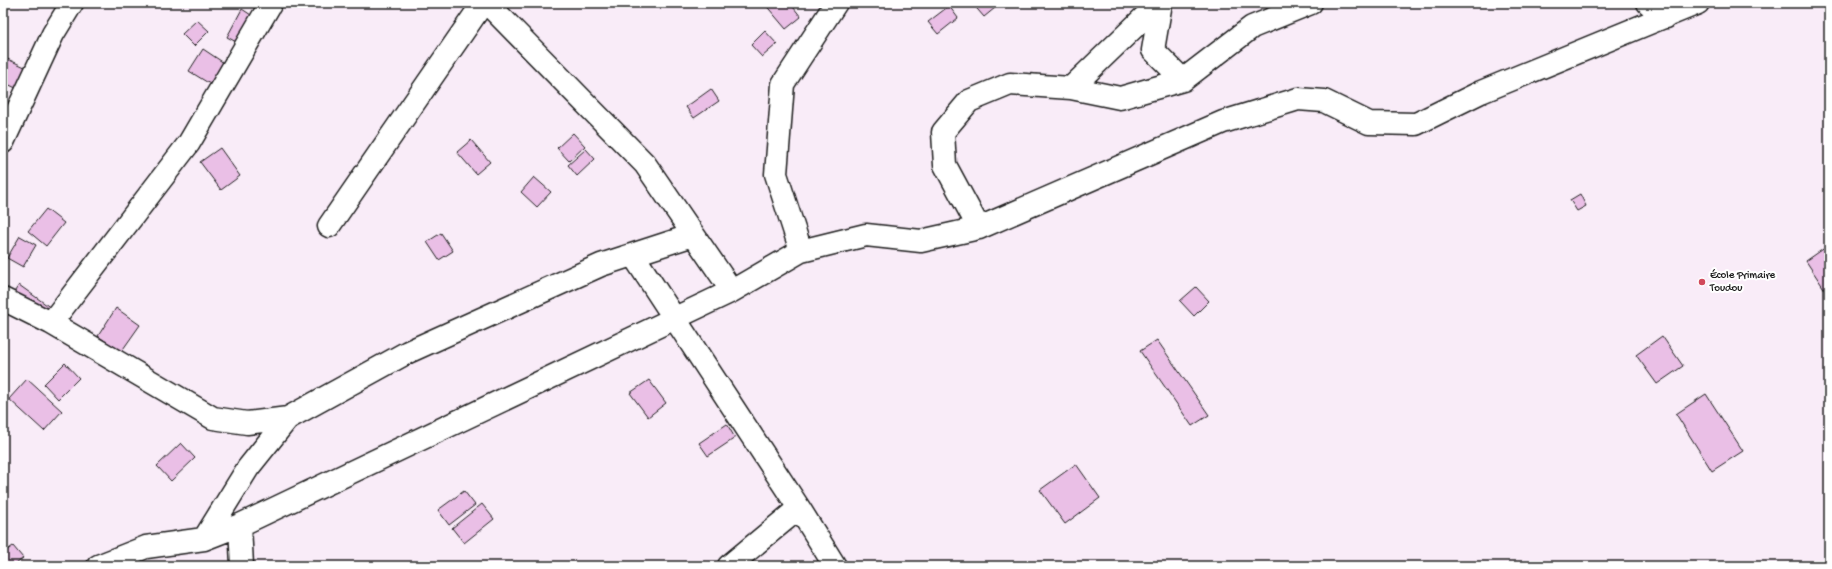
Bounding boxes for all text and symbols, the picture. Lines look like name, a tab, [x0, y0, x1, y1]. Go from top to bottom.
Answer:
place label: École Primaire Toudou	[1709, 269, 1776, 295]
marker: École Primaire Toudou	[1697, 277, 1707, 287]

